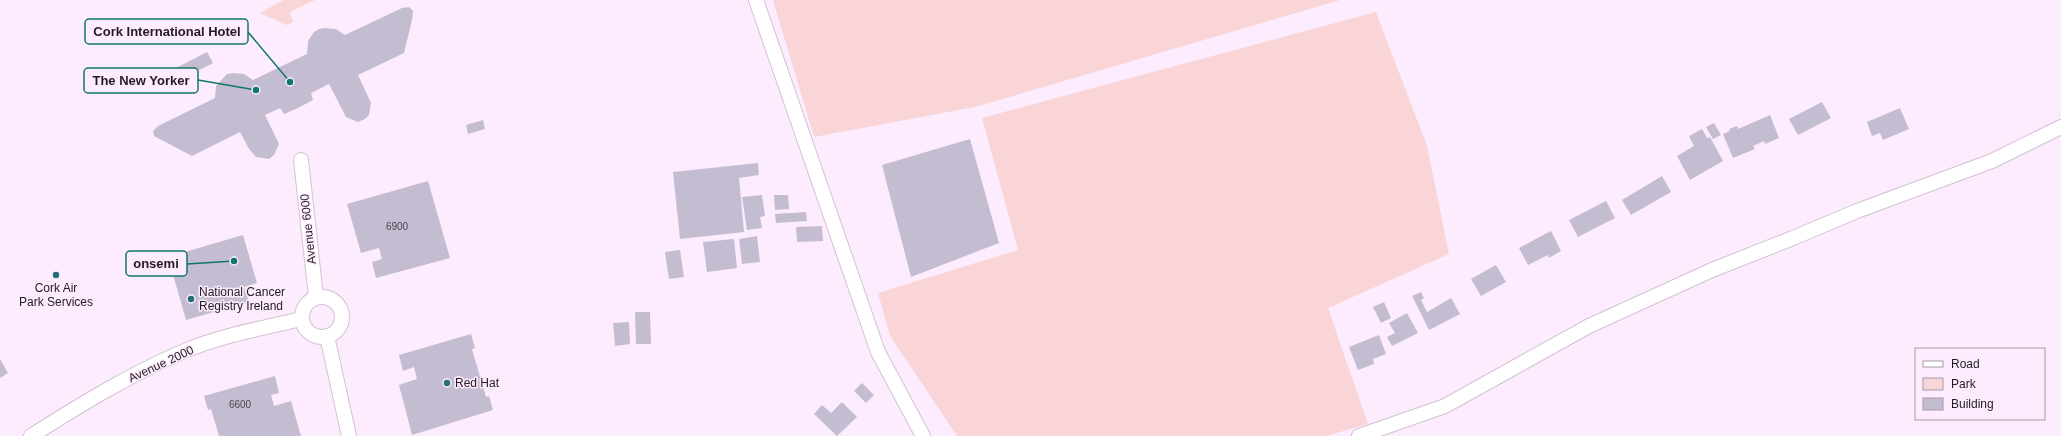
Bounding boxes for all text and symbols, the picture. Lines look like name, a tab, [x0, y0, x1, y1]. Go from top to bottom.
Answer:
callout: Cork International Hotel	[85, 19, 248, 44]
text: Cork International Hotel	[93, 24, 241, 39]
callout: The New Yorker	[84, 68, 198, 93]
text: The New Yorker	[92, 73, 190, 88]
street label: Avenue 6000	[297, 193, 319, 265]
house number: 6900	[386, 221, 409, 232]
callout: onsemi	[126, 251, 187, 276]
text: onsemi	[133, 256, 179, 271]
marker: Cork Air Park Services	[51, 270, 61, 280]
place label: Cork Air Park Services	[19, 281, 93, 309]
place label: National Cancer Registry Ireland	[199, 285, 285, 313]
marker: National Cancer Registry Ireland	[186, 294, 196, 304]
street label: Avenue 2000	[126, 343, 196, 385]
legend	[1915, 348, 2045, 420]
text: Road	[1951, 357, 1980, 371]
place label: Red Hat	[455, 376, 500, 390]
text: Park	[1951, 377, 1977, 391]
marker: Red Hat	[442, 378, 452, 388]
text: Building	[1951, 397, 1994, 411]
house number: 6600	[229, 399, 252, 410]

